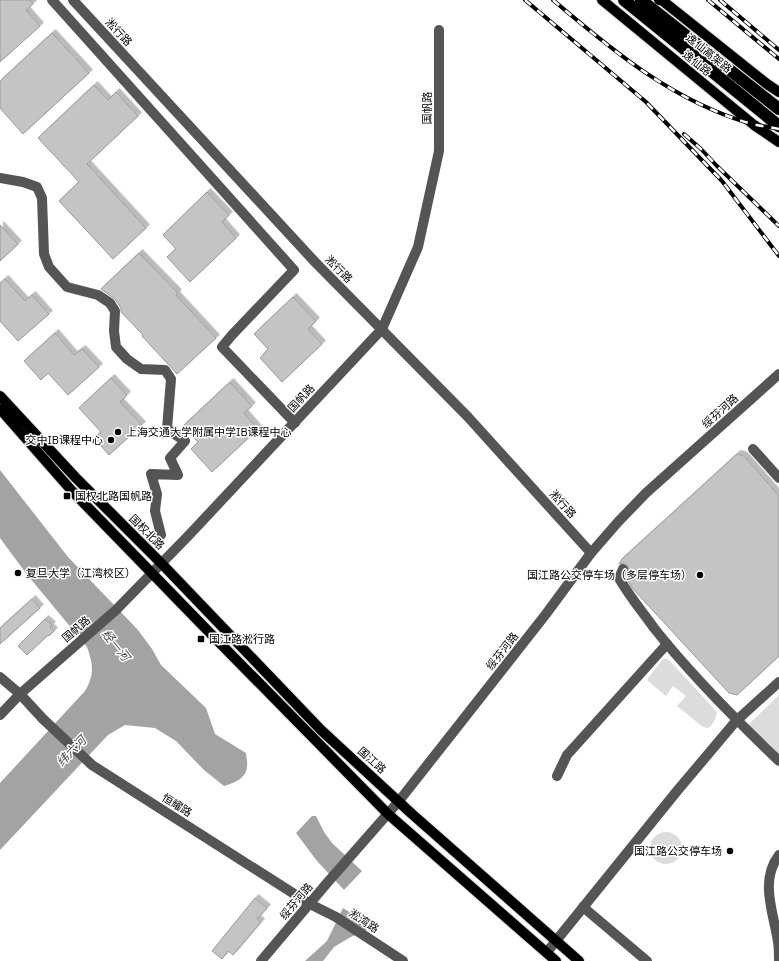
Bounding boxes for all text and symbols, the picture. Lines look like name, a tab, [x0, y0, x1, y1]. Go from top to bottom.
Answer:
street label: 淞行路	[103, 15, 135, 49]
street label: 逸仙高架路	[683, 30, 735, 76]
street label: 逸仙路	[680, 47, 714, 79]
street label: 国帆路	[420, 92, 434, 125]
street label: 淞行路	[322, 252, 356, 286]
street label: 国帆路	[285, 381, 317, 415]
street label: 绥芬河路	[699, 391, 741, 431]
place label: 上海交通大学附属中学IB课程中心	[126, 425, 292, 439]
marker: 上海交通大学附属中学IB课程中心	[113, 427, 123, 437]
place label: 交中IB课程中心	[25, 433, 103, 447]
marker: 交中IB课程中心	[106, 435, 116, 445]
street label: 淞行路	[547, 487, 579, 521]
place label: 国权北路国帆路	[75, 489, 152, 503]
marker: 国权北路国帆路	[62, 491, 72, 501]
street label: 国权北路	[126, 511, 168, 553]
place label: 复旦大学（江湾校区）	[26, 566, 136, 580]
marker: 复旦大学（江湾校区）	[13, 568, 23, 578]
place label: 国江路公交停车场（多层停车场）	[527, 568, 692, 582]
marker: 国江路公交停车场（多层停车场）	[695, 570, 705, 580]
street label: 国帆路	[59, 613, 93, 645]
water label: 经一河	[99, 626, 134, 665]
street label: 绥芬河路	[483, 629, 521, 673]
place label: 国江路淞行路	[209, 632, 275, 646]
marker: 国江路淞行路	[196, 634, 206, 644]
water label: 纬六河	[53, 731, 90, 769]
street label: 国江路	[355, 744, 389, 776]
street label: 恒耀路	[159, 790, 195, 820]
place label: 国江路公交停车场	[634, 844, 722, 858]
marker: 国江路公交停车场	[725, 846, 735, 856]
street label: 绥芬河路	[276, 880, 316, 922]
street label: 淞湾路	[346, 906, 382, 936]

